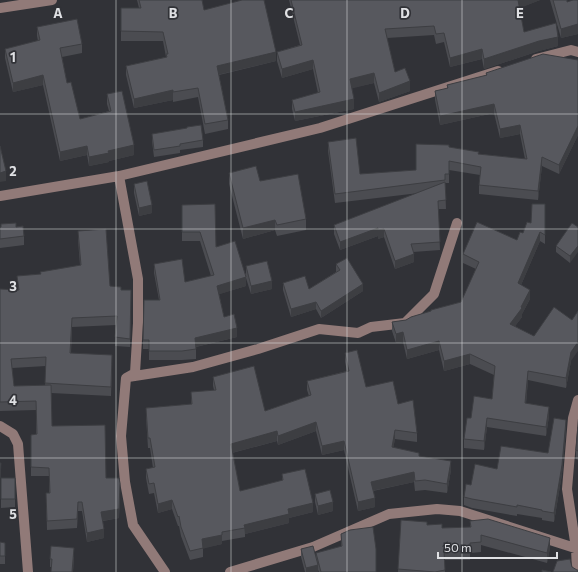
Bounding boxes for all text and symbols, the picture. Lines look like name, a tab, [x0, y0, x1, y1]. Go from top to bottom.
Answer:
text: A	[53, 5, 63, 21]
text: B	[169, 5, 178, 21]
text: C	[285, 5, 294, 21]
text: D	[400, 5, 410, 21]
text: E	[516, 5, 524, 21]
text: 1	[10, 49, 16, 65]
text: 2	[9, 163, 17, 179]
text: 3	[9, 278, 17, 294]
text: 4	[9, 392, 17, 408]
text: 5	[9, 506, 17, 522]
scale bar	[438, 534, 557, 560]
text: 50 m	[444, 540, 472, 554]

